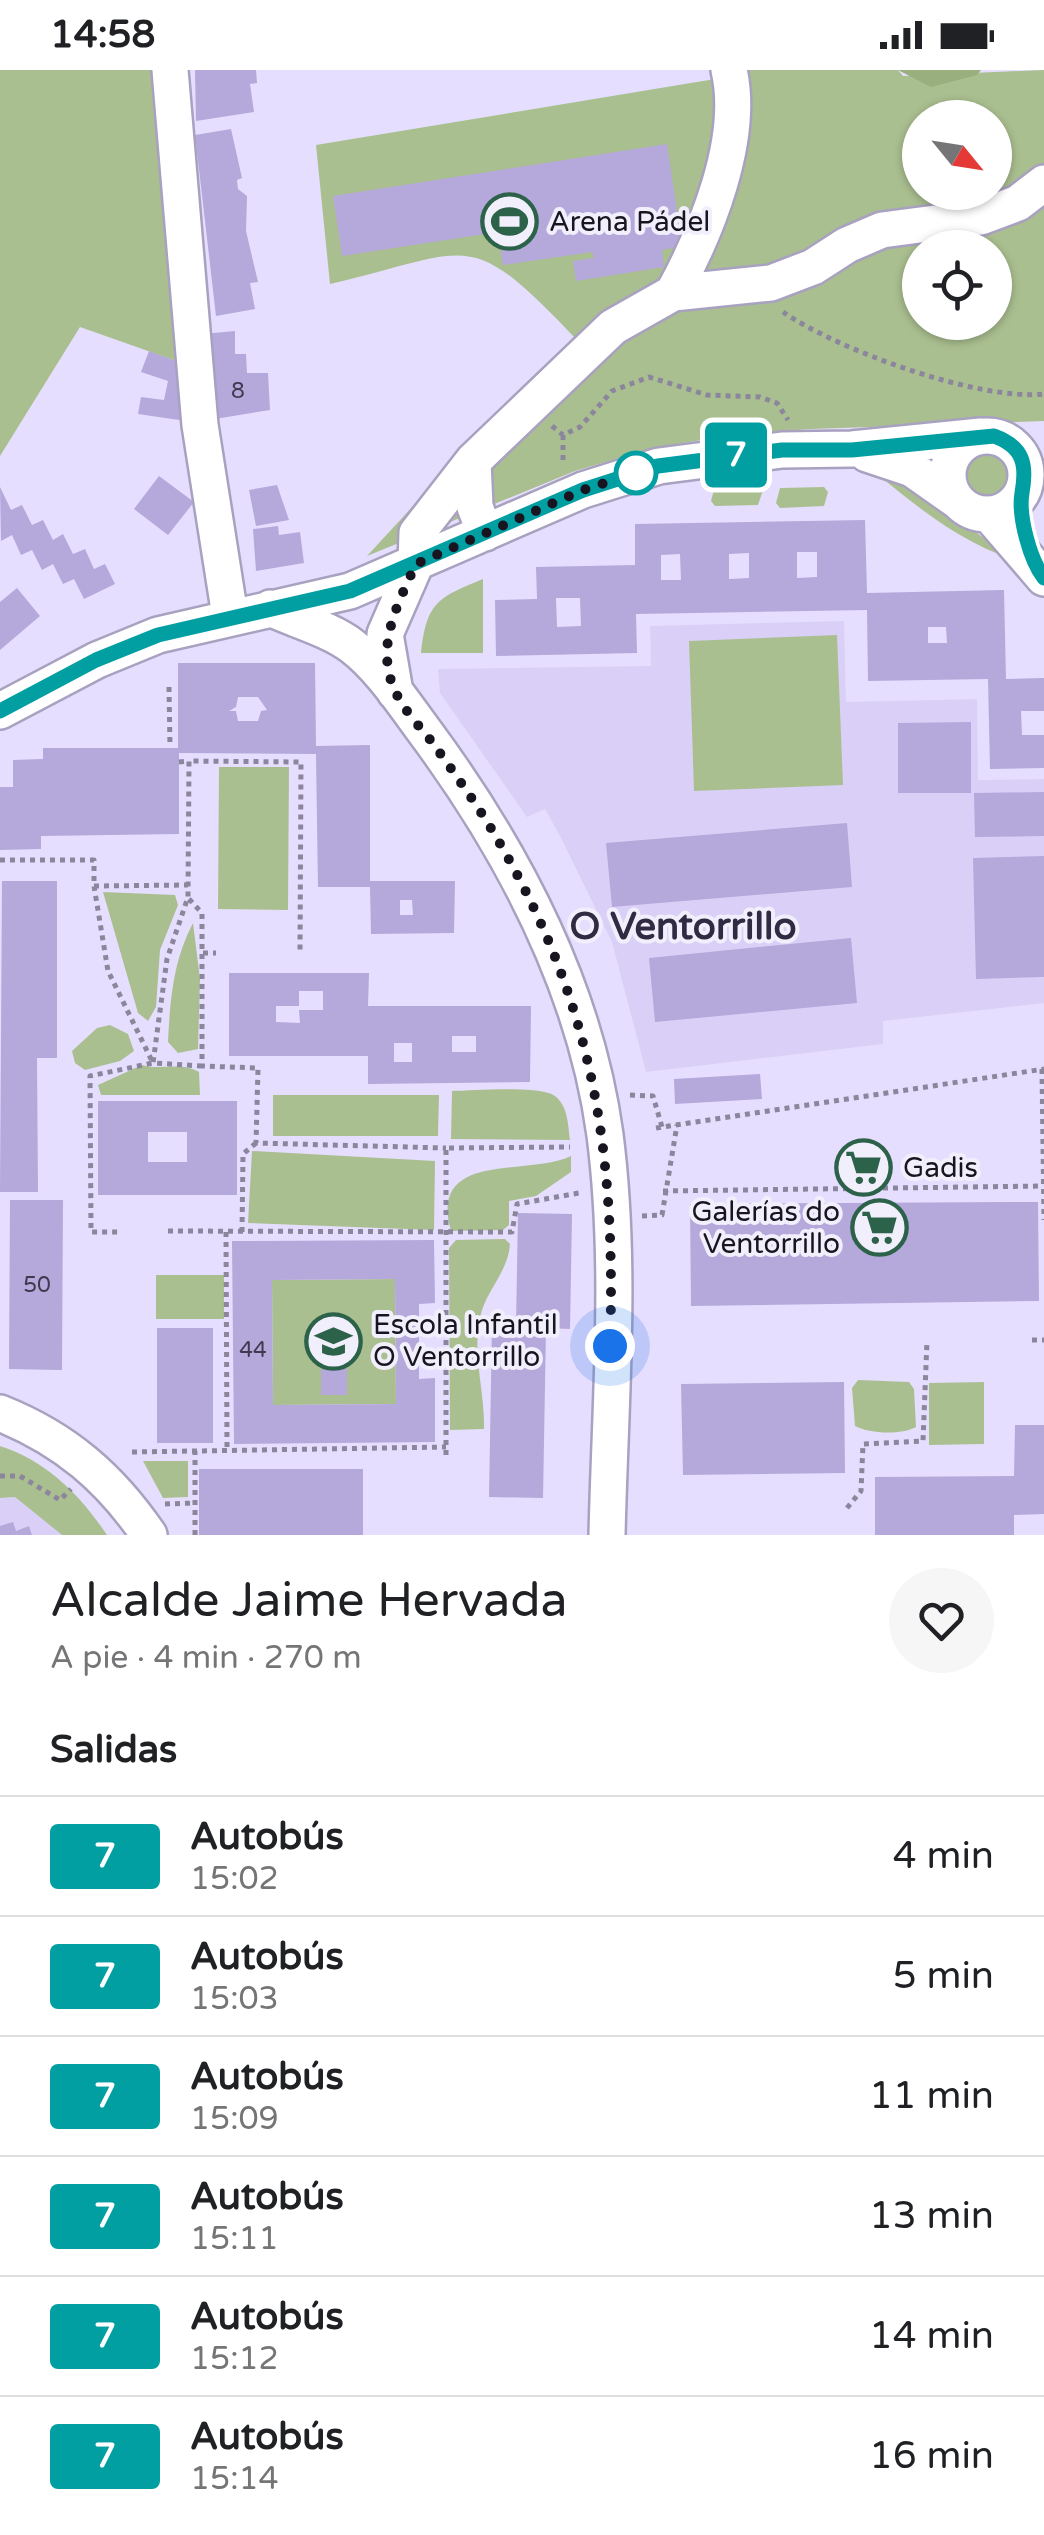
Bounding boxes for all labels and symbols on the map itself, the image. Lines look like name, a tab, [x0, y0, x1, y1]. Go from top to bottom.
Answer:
north arrow	[902, 100, 1012, 210]
sports icon: Arena Pádel	[480, 192, 540, 252]
place label: Arena Pádel	[549, 205, 710, 239]
house number: 8	[231, 378, 245, 404]
line badge: 7	[704, 422, 768, 488]
unlabelled marker	[615, 452, 657, 494]
district label: O Ventorrillo	[569, 904, 797, 950]
supermarket icon: Gadis	[834, 1138, 894, 1198]
place label: Gadis	[903, 1151, 978, 1185]
place label: Galerías do Ventorrillo	[691, 1195, 840, 1261]
supermarket icon: Galerías do Ventorrillo	[849, 1198, 909, 1258]
house number: 50	[23, 1272, 51, 1298]
place label: Escola Infantil O Ventorrillo	[373, 1308, 558, 1374]
school or university icon: Escola Infantil O Ventorrillo	[304, 1311, 364, 1371]
your location	[585, 1321, 635, 1371]
house number: 44	[239, 1337, 267, 1363]

